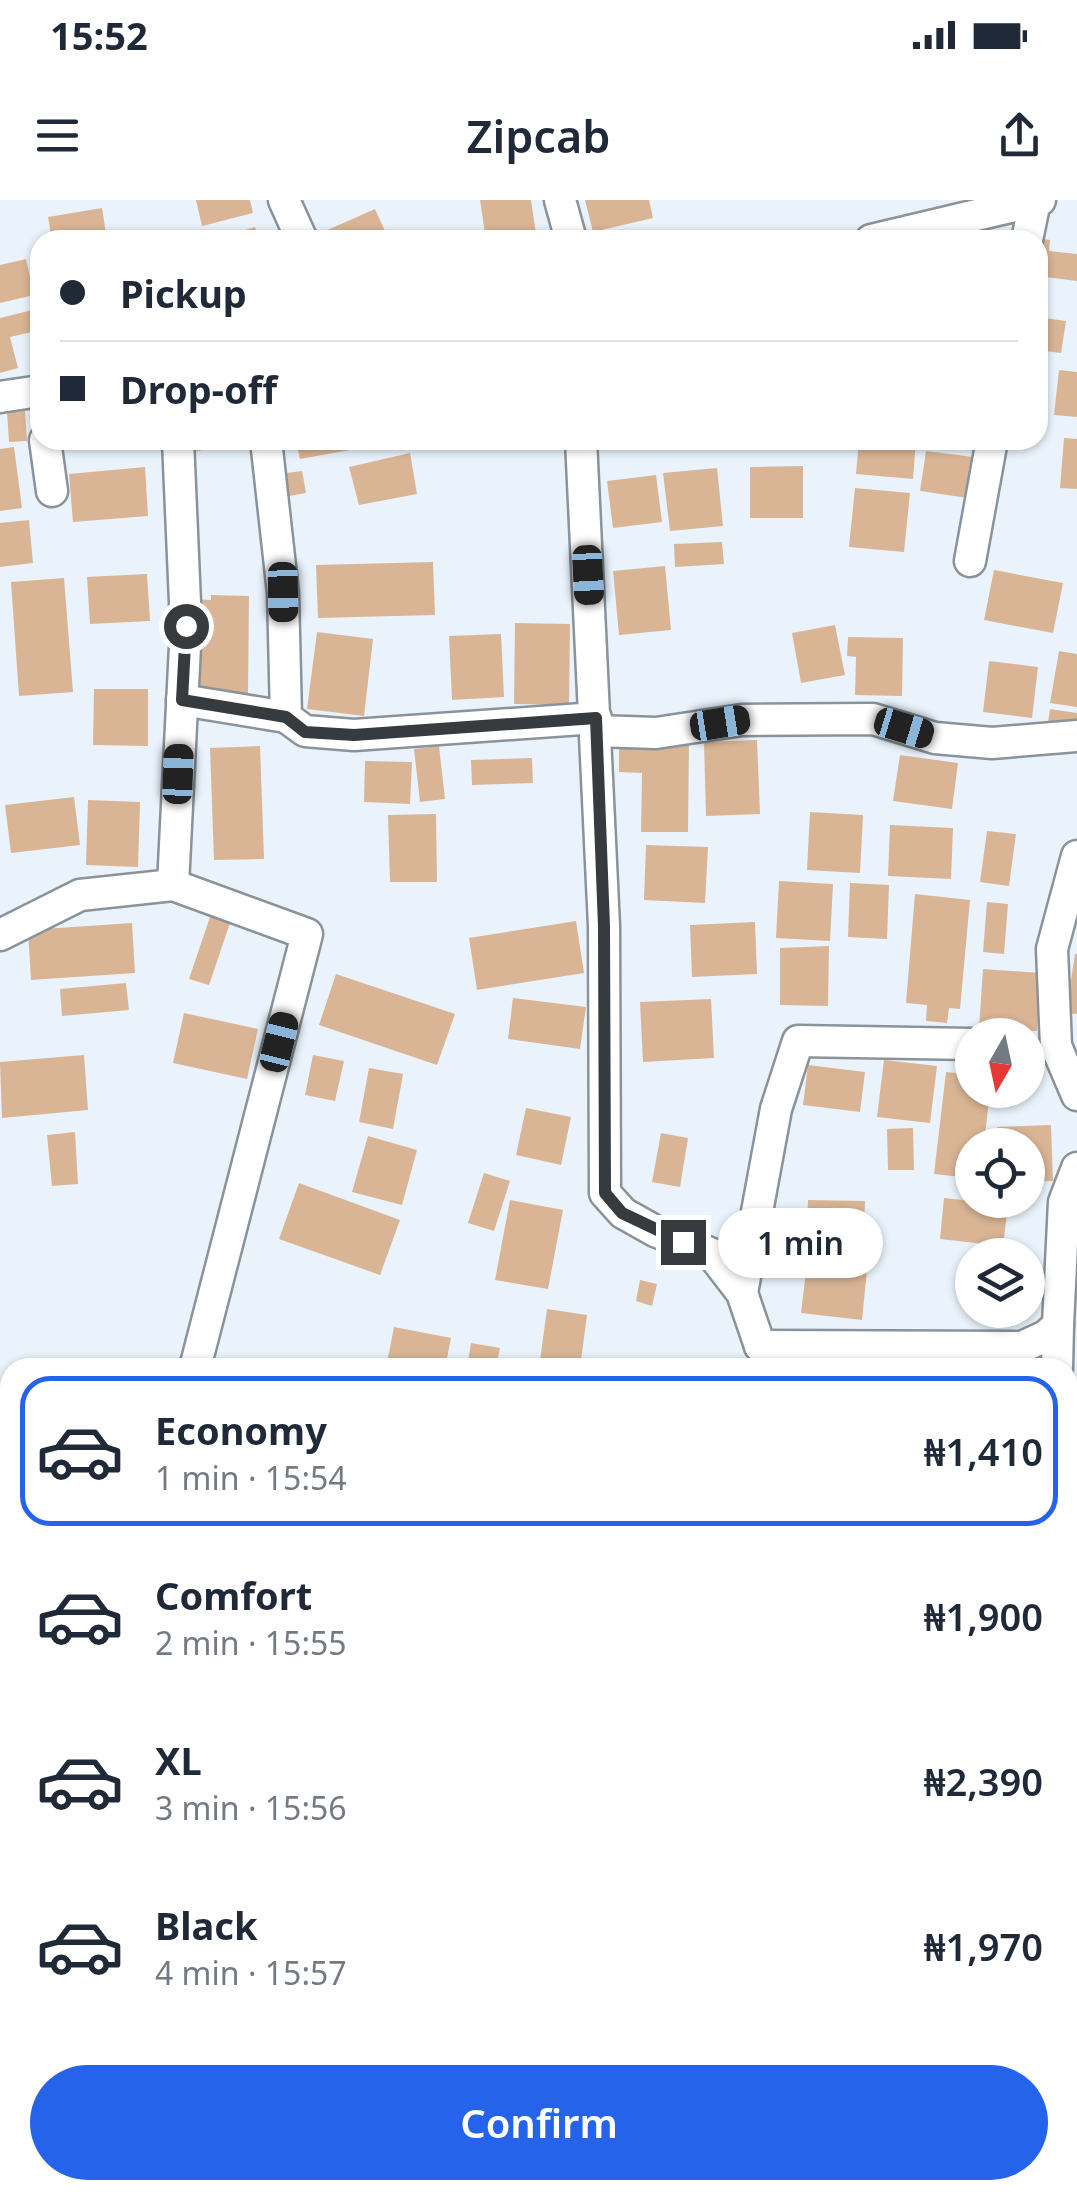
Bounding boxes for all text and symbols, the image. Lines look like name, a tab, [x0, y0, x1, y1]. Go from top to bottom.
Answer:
text: 15:52	[50, 9, 148, 61]
text: Zipcab	[467, 105, 610, 166]
icon: menu	[30, 108, 85, 163]
icon: share	[992, 108, 1047, 163]
text: Pickup	[120, 267, 247, 319]
text: Drop-off	[120, 363, 277, 415]
car	[571, 544, 605, 606]
car	[267, 562, 299, 622]
route start	[164, 604, 209, 649]
car	[688, 703, 752, 743]
car	[871, 705, 937, 751]
car	[162, 743, 194, 805]
car	[257, 1009, 301, 1075]
north arrow	[955, 1018, 1045, 1108]
map controls	[955, 1018, 1045, 1328]
button: locate	[955, 1128, 1045, 1218]
callout: 1 min	[718, 1207, 883, 1277]
route end	[661, 1220, 706, 1265]
text: 1 min	[757, 1221, 844, 1264]
button: layers	[955, 1238, 1045, 1328]
text: Economy	[155, 1404, 327, 1456]
icon: car	[35, 1406, 125, 1496]
text: ₦1,410	[924, 1425, 1043, 1477]
text: 1 min · 15:54	[155, 1456, 347, 1499]
text: Comfort	[155, 1569, 312, 1621]
icon: car	[35, 1571, 125, 1661]
text: ₦1,900	[924, 1590, 1043, 1642]
text: 2 min · 15:55	[155, 1621, 347, 1664]
text: XL	[155, 1734, 202, 1786]
icon: car	[35, 1736, 125, 1826]
text: ₦2,390	[924, 1755, 1043, 1807]
text: 3 min · 15:56	[155, 1786, 347, 1829]
text: Black	[155, 1899, 258, 1951]
icon: car	[35, 1901, 125, 1991]
text: ₦1,970	[924, 1920, 1043, 1972]
text: 4 min · 15:57	[155, 1951, 347, 1994]
button: Confirm	[30, 2065, 1048, 2180]

